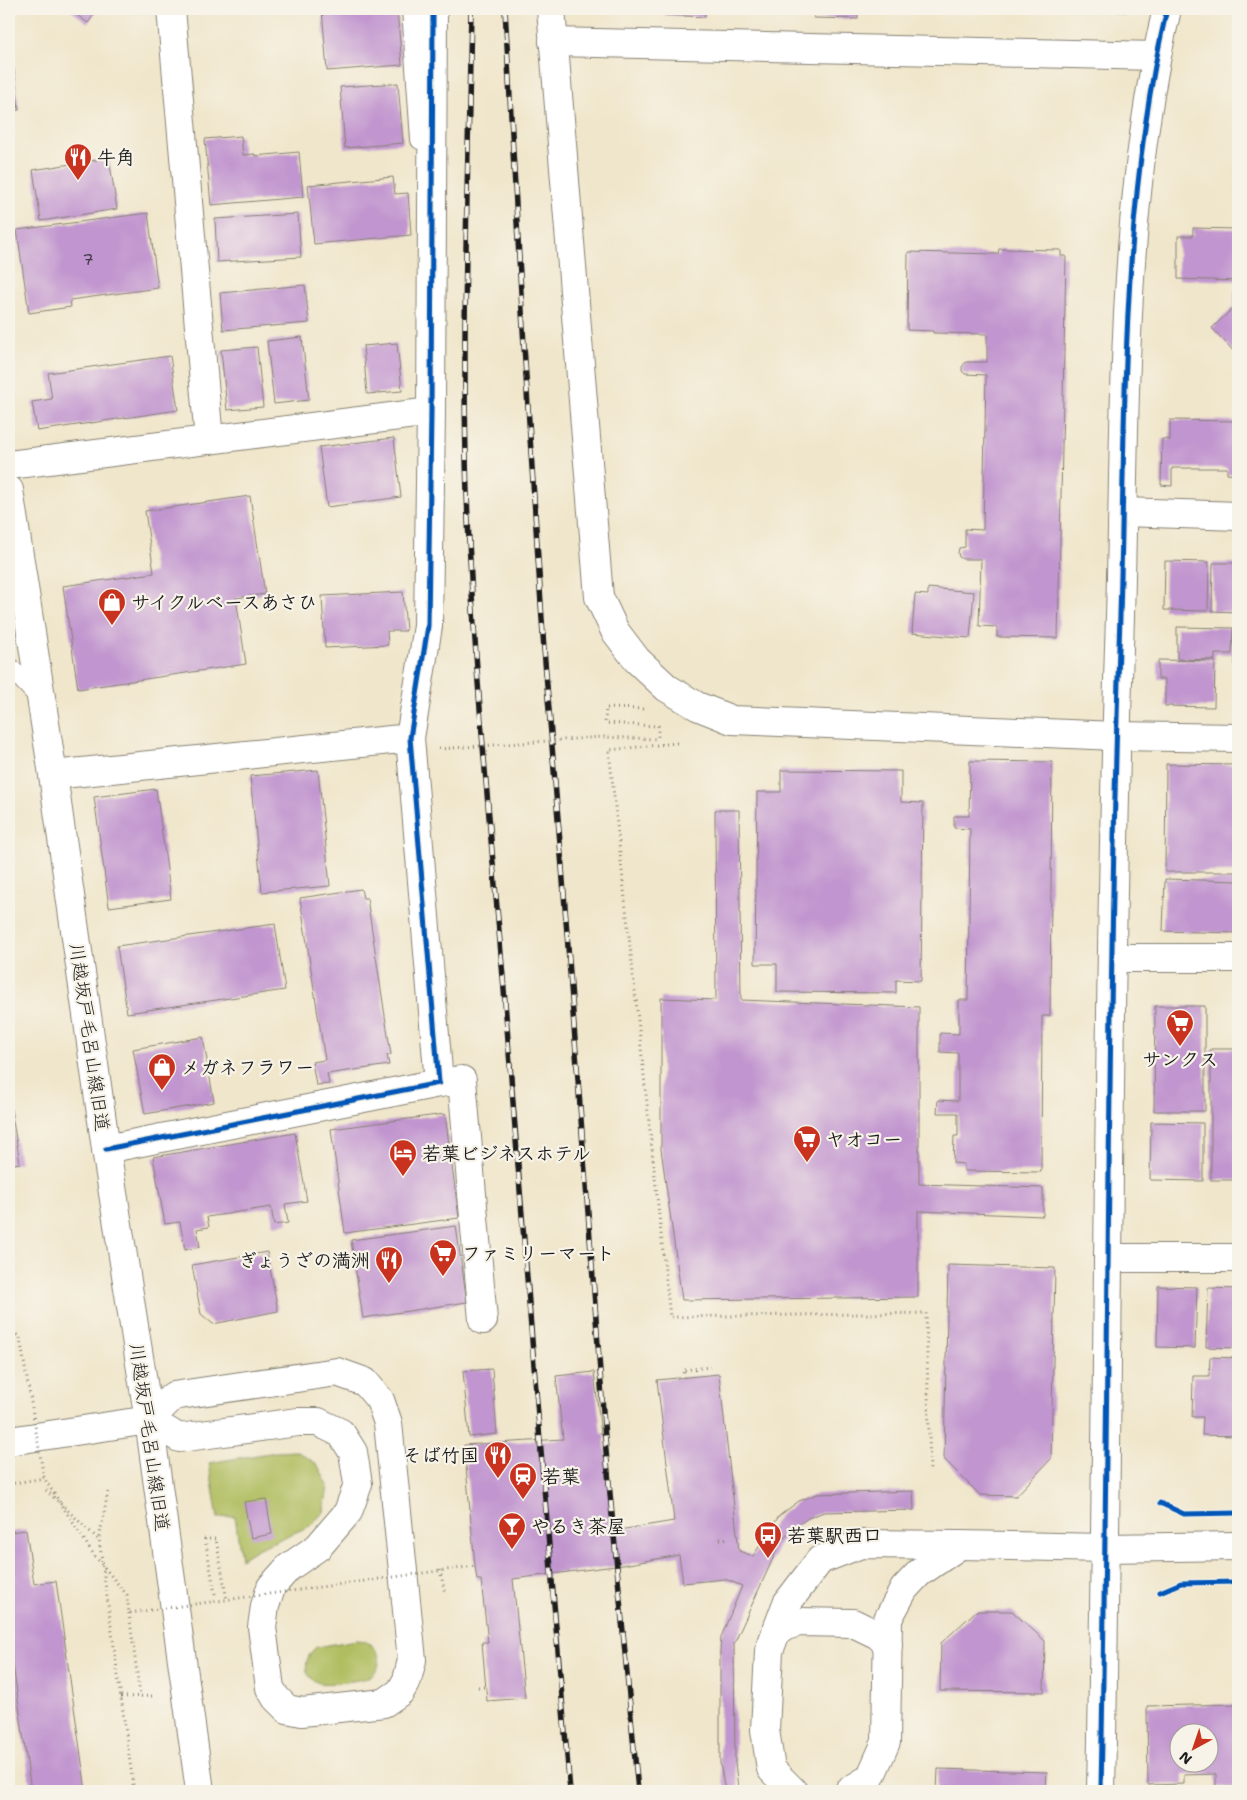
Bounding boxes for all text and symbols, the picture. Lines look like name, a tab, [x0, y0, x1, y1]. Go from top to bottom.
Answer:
restaurant icon: 牛角	[63, 142, 93, 181]
place label: 牛角	[97, 145, 135, 170]
house number: 7	[82, 249, 94, 270]
shop icon: サイクルベースあさひ	[97, 587, 127, 626]
place label: サイクルベースあさひ	[131, 590, 317, 615]
street label: 川越坂戸毛呂山線旧道	[64, 941, 115, 1133]
supermarket icon: サンクス	[1165, 1008, 1195, 1047]
place label: サンクス	[1142, 1047, 1218, 1072]
shop icon: メガネフラワー	[147, 1052, 177, 1091]
place label: メガネフラワー	[181, 1055, 314, 1080]
supermarket icon: ヤオコー	[792, 1124, 822, 1163]
place label: ヤオコー	[826, 1127, 902, 1152]
hotel icon: 若葉ビジネスホテル	[388, 1138, 418, 1177]
place label: 若葉ビジネスホテル	[422, 1141, 591, 1166]
supermarket icon: ファミリーマート	[428, 1238, 458, 1277]
place label: ファミリーマート	[462, 1241, 615, 1266]
restaurant icon: ぎょうざの満洲	[374, 1245, 404, 1284]
place label: ぎょうざの満洲	[239, 1248, 370, 1273]
street label: 川越坂戸毛呂山線旧道	[124, 1341, 175, 1533]
restaurant icon: そば竹国	[483, 1440, 513, 1479]
place label: そば竹国	[403, 1443, 479, 1468]
station icon: 若葉	[508, 1461, 538, 1500]
place label: 若葉	[542, 1464, 580, 1489]
bar icon: やるき茶屋	[497, 1511, 527, 1550]
place label: やるき茶屋	[531, 1514, 626, 1539]
bus stop icon: 若葉駅西口	[753, 1520, 783, 1559]
place label: 若葉駅西口	[787, 1523, 882, 1548]
north arrow	[1170, 1722, 1220, 1772]
text: N	[1176, 1747, 1196, 1768]

